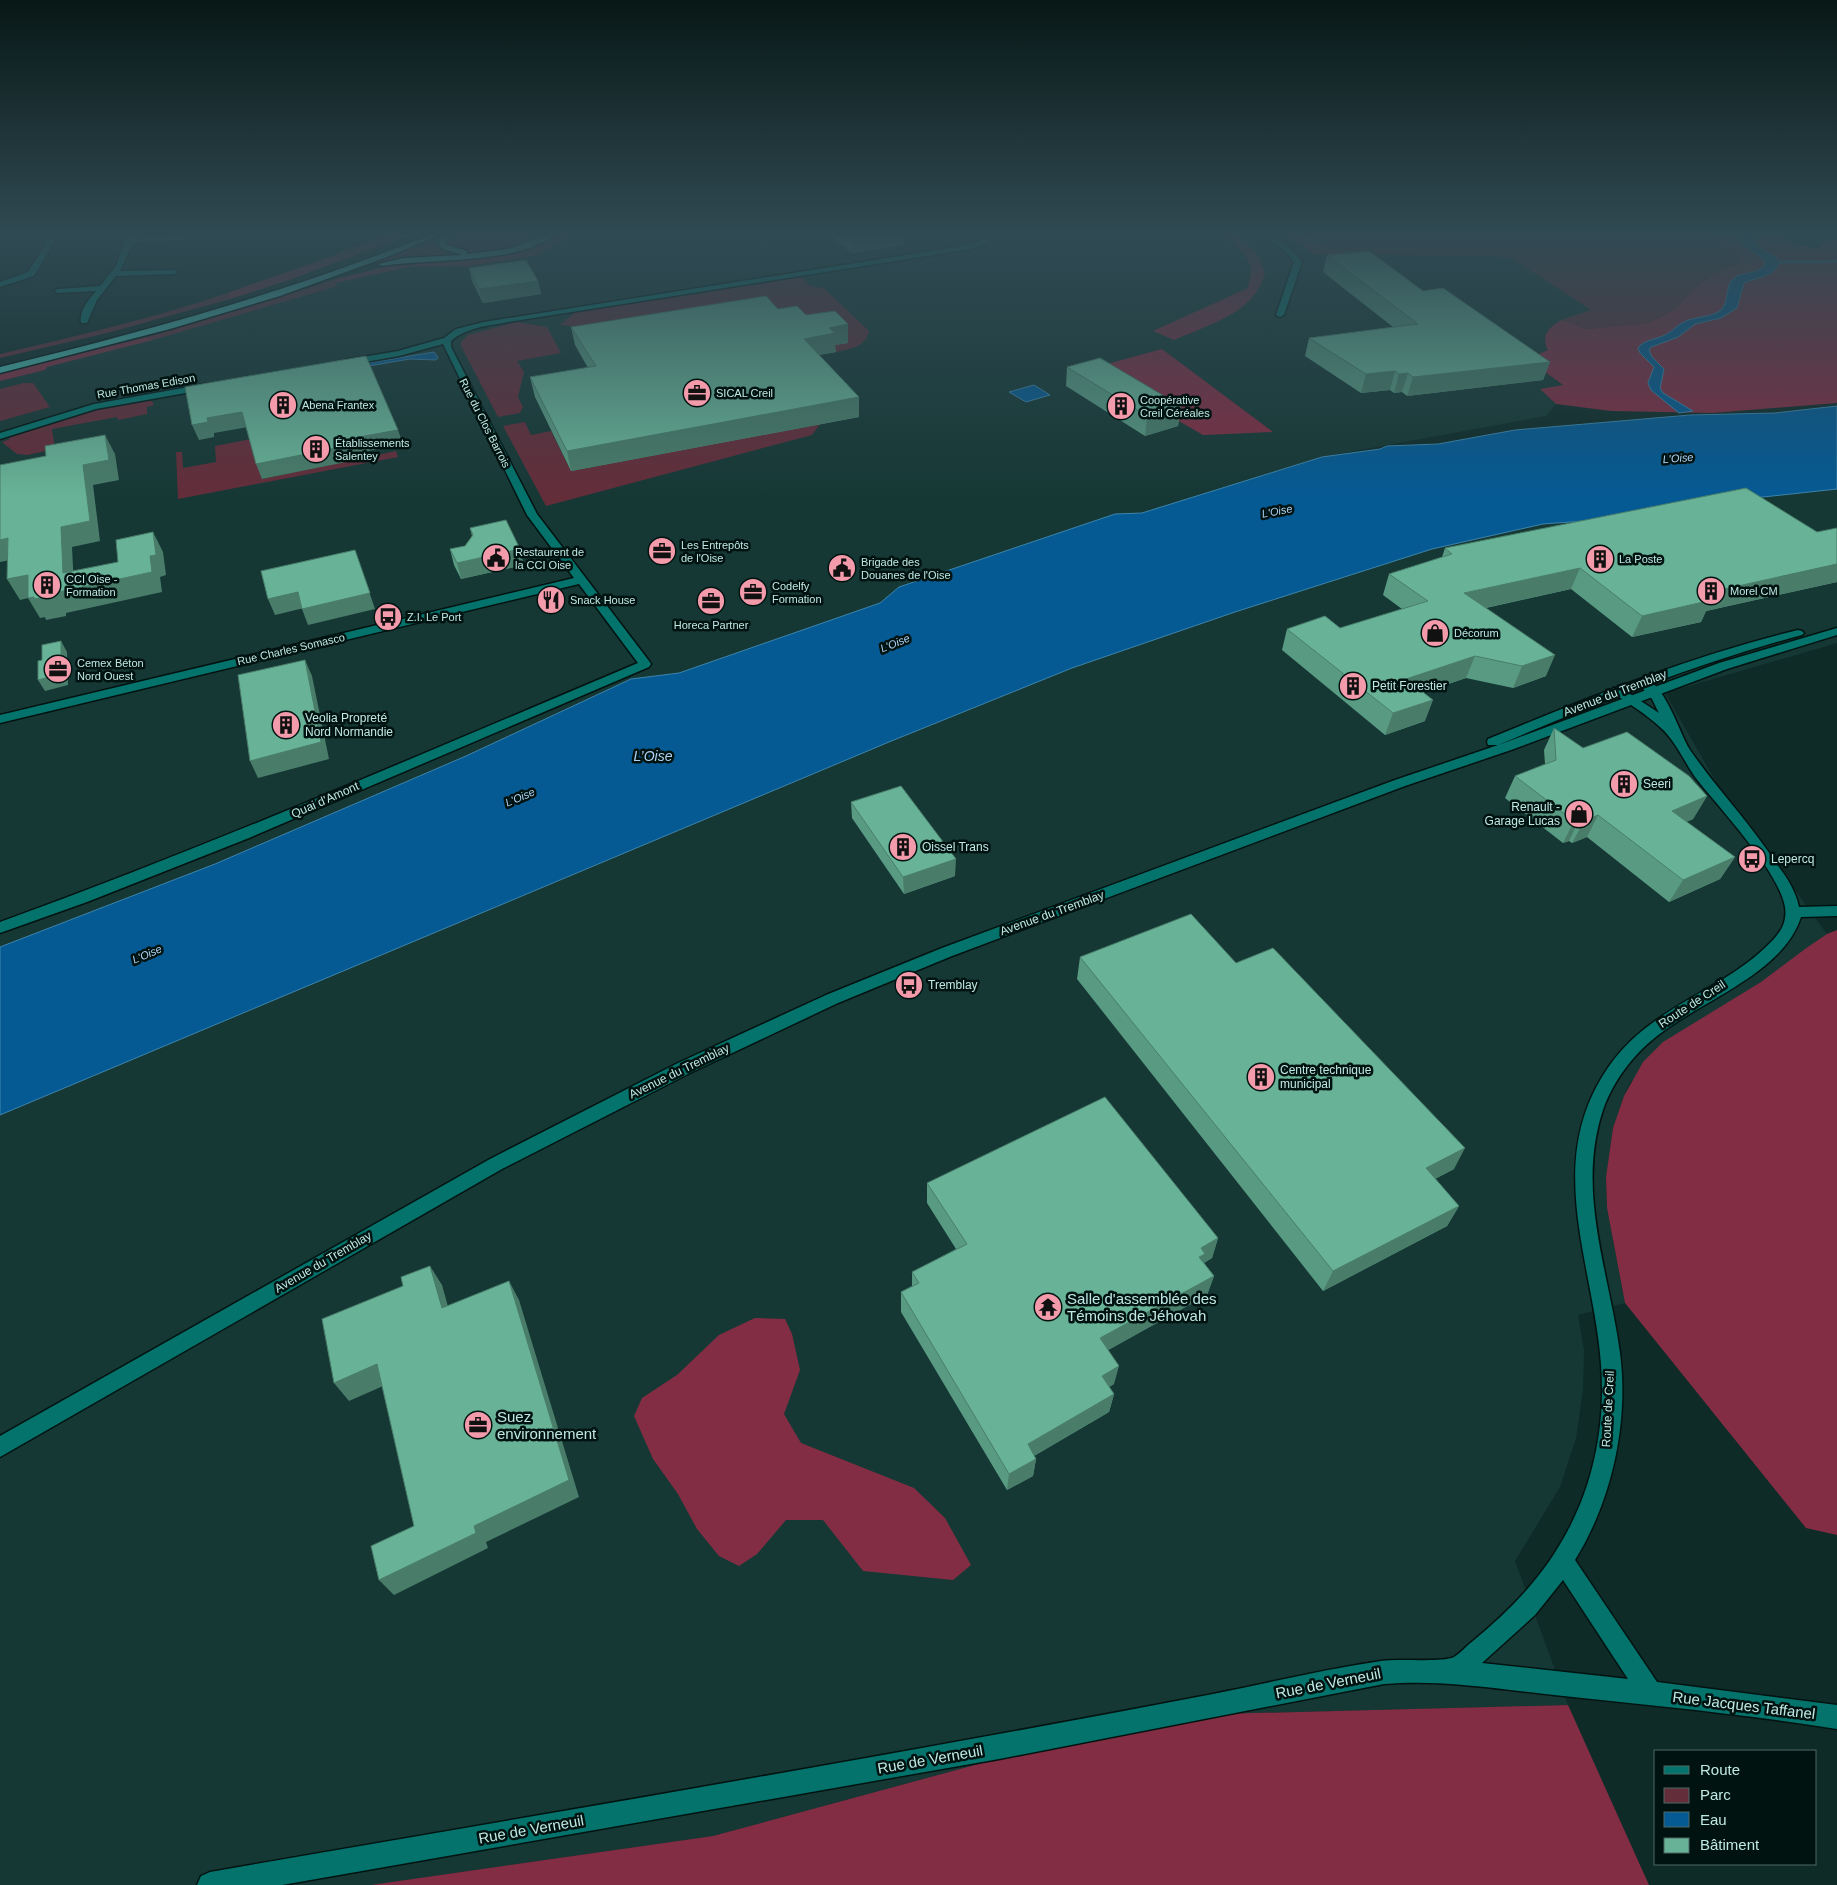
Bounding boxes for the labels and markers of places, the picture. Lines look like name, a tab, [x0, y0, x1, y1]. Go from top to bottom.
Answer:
office icon: SICAL Creil	[682, 378, 712, 408]
place label: SICAL Creil	[716, 387, 773, 399]
building icon: Abena Frantex	[268, 390, 298, 420]
building icon: Coopérative Creil Céréales	[1106, 391, 1136, 421]
place label: Coopérative Creil Céréales	[1140, 394, 1210, 419]
place label: Abena Frantex	[302, 399, 375, 411]
building icon: Établissements Salentey	[301, 434, 331, 464]
place label: Établissements Salentey	[335, 437, 410, 462]
office icon: Les Entrepôts de l'Oise	[647, 536, 677, 566]
place label: Les Entrepôts de l'Oise	[681, 539, 749, 564]
public building icon: Restaurent de la CCI Oise	[481, 543, 511, 573]
building icon: La Poste	[1585, 544, 1615, 574]
place label: Restaurent de la CCI Oise	[515, 546, 584, 571]
public building icon: Brigade des Douanes de l'Oise	[827, 553, 857, 583]
place label: La Poste	[1619, 553, 1662, 565]
place label: Brigade des Douanes de l'Oise	[861, 556, 951, 581]
building icon: CCI Oise - Formation	[32, 570, 62, 600]
place label: CCI Oise - Formation	[66, 573, 118, 598]
building icon: Morel CM	[1696, 576, 1726, 606]
office icon: Codelfy Formation	[738, 577, 768, 607]
place label: Codelfy Formation	[772, 580, 822, 605]
restaurant icon: Snack House	[536, 585, 566, 615]
place label: Morel CM	[1730, 585, 1778, 597]
office icon: Horeca Partner	[696, 586, 726, 616]
place label: Snack House	[570, 594, 635, 606]
bus stop icon: Z.I. Le Port	[373, 602, 403, 632]
place label: Z.I. Le Port	[407, 611, 461, 623]
shop icon: Décorum	[1420, 618, 1450, 648]
place label: Horeca Partner	[674, 619, 749, 631]
place label: Décorum	[1454, 627, 1499, 639]
office icon: Cemex Béton Nord Ouest	[43, 654, 73, 684]
place label: Cemex Béton Nord Ouest	[77, 657, 144, 682]
building icon: Petit Forestier	[1338, 671, 1368, 701]
place label: Petit Forestier	[1372, 679, 1447, 693]
building icon: Veolia Propreté Nord Normandie	[271, 710, 301, 740]
place label: Veolia Propreté Nord Normandie	[305, 711, 393, 739]
building icon: Seeri	[1609, 769, 1639, 799]
place label: Seeri	[1643, 777, 1671, 791]
shop icon: Renault - Garage Lucas	[1564, 799, 1594, 829]
place label: Renault - Garage Lucas	[1485, 800, 1560, 828]
building icon: Oissel Trans	[888, 832, 918, 862]
place label: Oissel Trans	[922, 840, 989, 854]
bus stop icon: Lepercq	[1737, 844, 1767, 874]
place label: Lepercq	[1771, 852, 1814, 866]
bus stop icon: Tremblay	[894, 970, 924, 1000]
place label: Tremblay	[928, 978, 978, 992]
building icon: Centre technique municipal	[1246, 1062, 1276, 1092]
place label: Centre technique municipal	[1280, 1063, 1372, 1091]
place label: Salle d'assemblée des Témoins de Jéhovah	[1067, 1290, 1217, 1324]
temple icon: Salle d'assemblée des Témoins de Jéhovah	[1033, 1292, 1063, 1322]
place label: Suez environnement	[497, 1408, 597, 1442]
office icon: Suez environnement	[463, 1410, 493, 1440]

